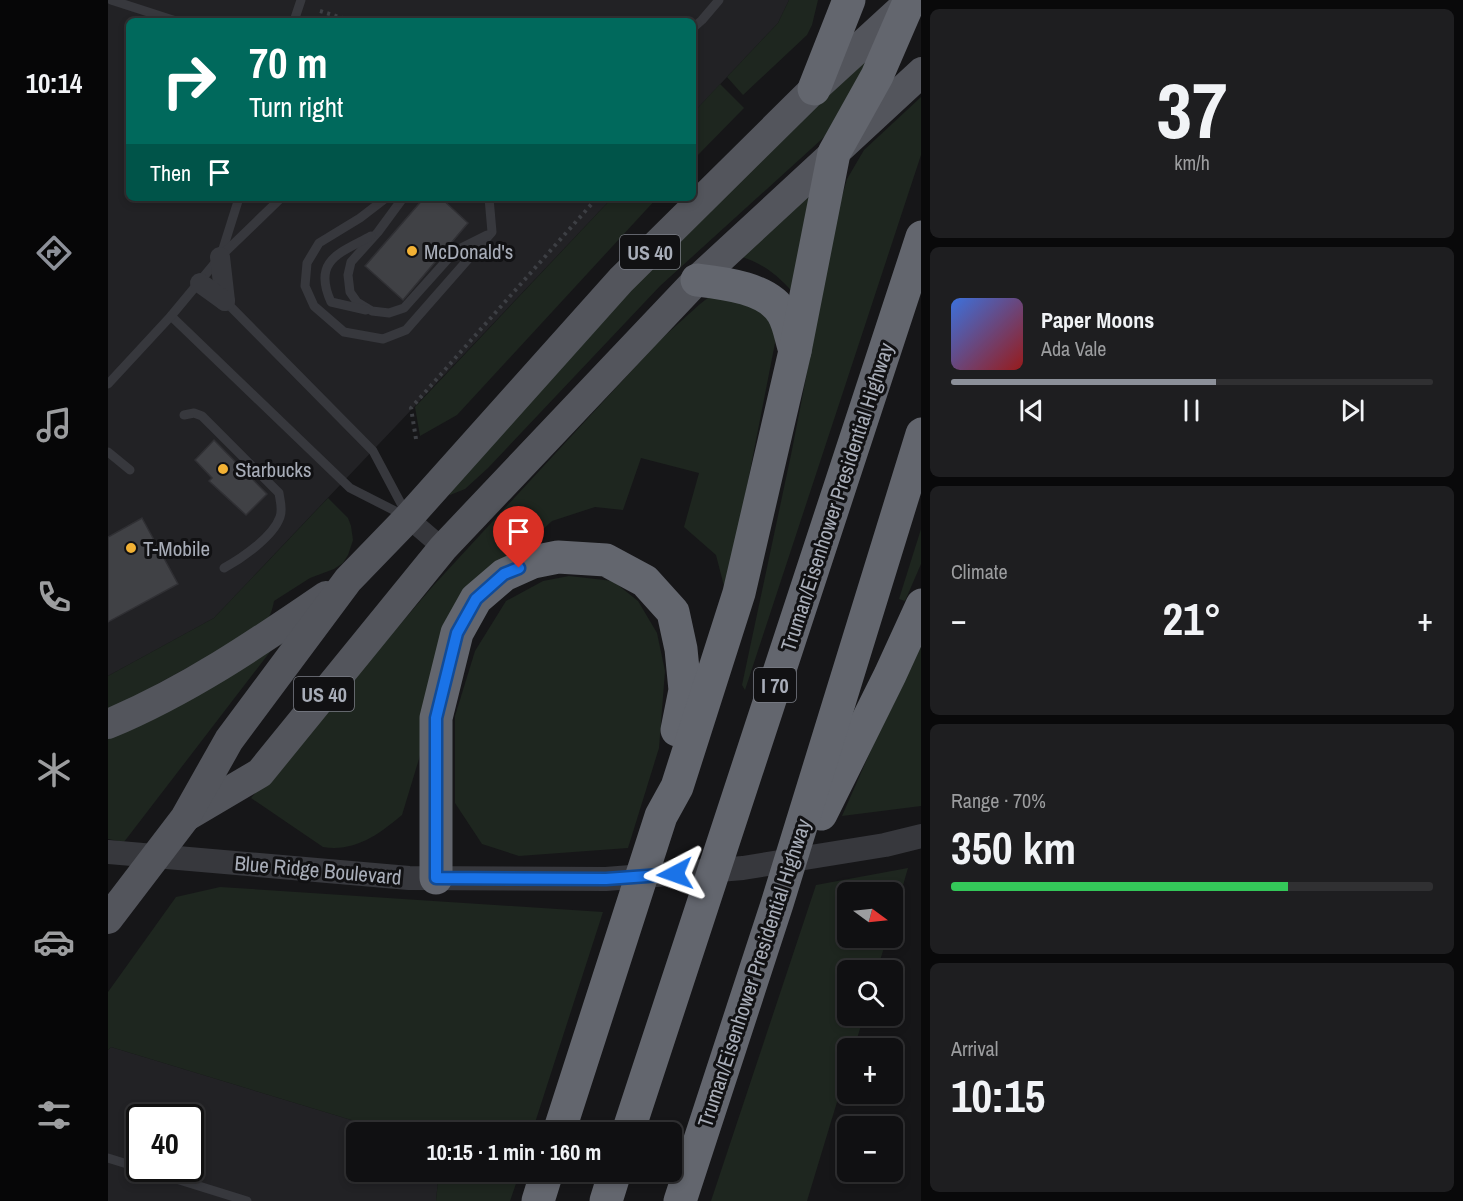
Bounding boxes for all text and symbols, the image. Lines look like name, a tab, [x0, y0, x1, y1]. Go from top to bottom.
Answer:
text: 70 m	[249, 35, 328, 91]
icon: right	[150, 42, 228, 120]
text: 37	[1156, 57, 1228, 162]
text: 10:14	[26, 65, 82, 101]
text: Turn right	[249, 89, 343, 125]
text: km/h	[1174, 149, 1210, 176]
icon: arrive	[203, 156, 236, 189]
text: Then	[150, 158, 191, 188]
icon: directions	[33, 232, 75, 274]
road number: US 40	[620, 235, 680, 269]
place label: McDonald's	[424, 237, 513, 266]
marker: McDonald's	[405, 244, 419, 258]
text: Paper Moons	[1041, 305, 1154, 335]
text: Ada Vale	[1041, 335, 1106, 362]
street label: Truman/Eisenhower Presidential Highway	[773, 339, 901, 655]
icon: previous	[1015, 394, 1048, 427]
icon: pause	[1175, 394, 1208, 427]
icon: next	[1336, 394, 1369, 427]
icon: music	[33, 404, 75, 446]
place label: Starbucks	[235, 455, 312, 484]
marker: Starbucks	[216, 462, 230, 476]
pin	[493, 506, 544, 568]
icon: arrive	[502, 515, 535, 548]
place label: T-Mobile	[143, 534, 210, 563]
marker: T-Mobile	[124, 541, 138, 555]
text: Climate	[951, 558, 1008, 585]
icon: phone	[33, 576, 75, 618]
text: 21°	[1162, 588, 1222, 649]
text: −	[951, 597, 967, 641]
text: +	[1417, 597, 1433, 641]
road number: I 70	[754, 668, 796, 702]
road number: US 40	[294, 677, 354, 711]
icon: climate	[33, 749, 75, 791]
text: Range · 70%	[951, 787, 1046, 814]
street label: Truman/Eisenhower Presidential Highway	[690, 815, 818, 1131]
text: 350 km	[951, 817, 1076, 878]
position arrow	[643, 842, 707, 906]
street label: Blue Ridge Boulevard	[233, 848, 403, 892]
north arrow	[837, 882, 903, 948]
map controls	[837, 882, 903, 1182]
icon: car	[33, 921, 75, 963]
button: search	[837, 960, 903, 1026]
text: Arrival	[951, 1035, 998, 1062]
button: +	[837, 1038, 903, 1104]
text: 10:15	[951, 1065, 1045, 1126]
icon: filters	[33, 1094, 75, 1136]
speed limit sign: 40	[126, 1104, 204, 1182]
button: −	[837, 1116, 903, 1182]
text: 10:15 · 1 min · 160 m	[427, 1137, 601, 1167]

